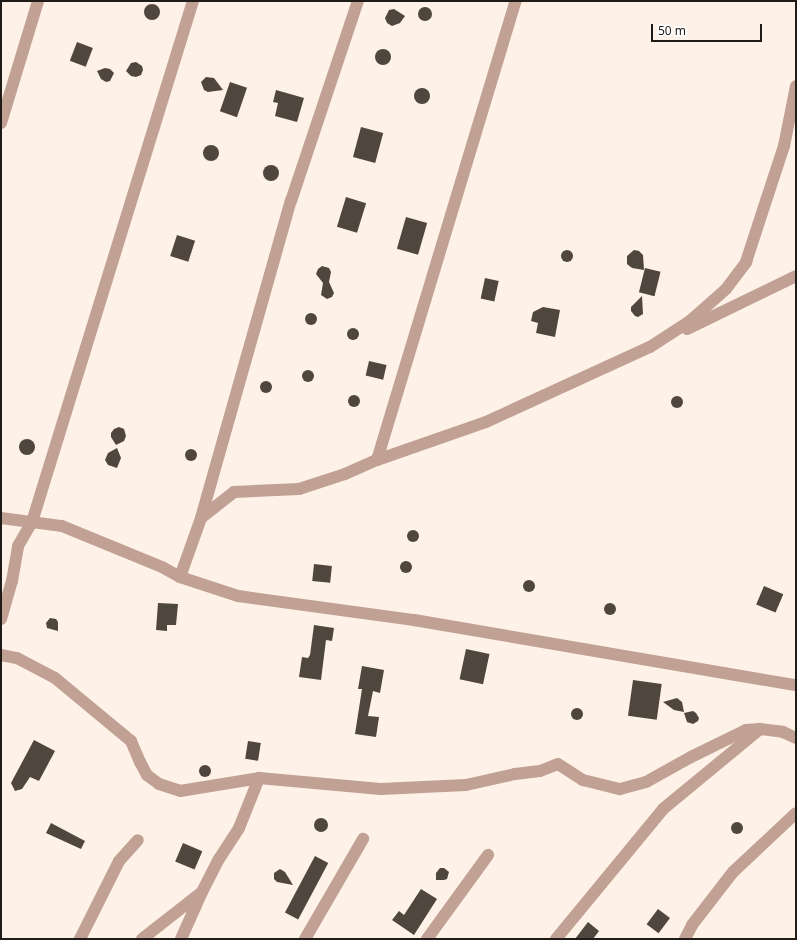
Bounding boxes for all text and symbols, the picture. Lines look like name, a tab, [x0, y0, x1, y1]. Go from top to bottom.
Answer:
scale bar	[653, 16, 764, 42]
text: 50 m	[658, 22, 686, 39]

